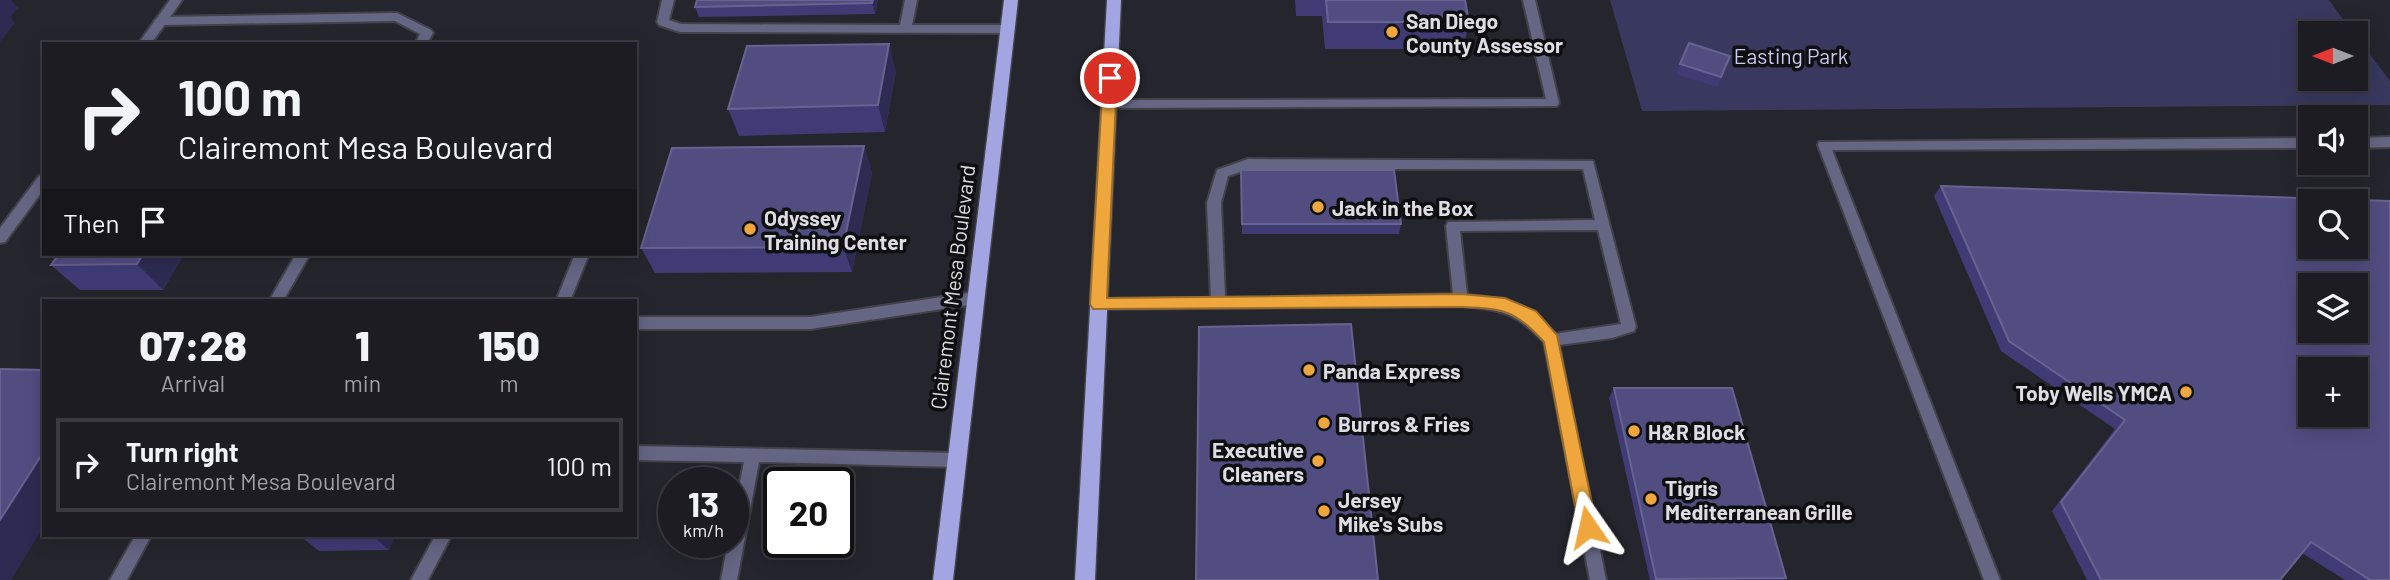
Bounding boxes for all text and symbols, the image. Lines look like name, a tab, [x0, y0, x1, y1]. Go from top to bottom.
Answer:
place label: San Diego County Assessor	[1406, 8, 1563, 57]
north arrow	[2298, 21, 2368, 91]
map controls	[2298, 21, 2368, 427]
marker: San Diego County Assessor	[1384, 24, 1400, 40]
park label: Easting Park	[1734, 43, 1848, 68]
pin	[1080, 48, 1140, 108]
icon: arrive	[1091, 59, 1129, 97]
text: 100 m	[178, 67, 302, 126]
icon: right	[63, 70, 154, 161]
button: sound	[2298, 105, 2368, 175]
text: Clairemont Mesa Boulevard	[178, 127, 553, 165]
street label: Clairemont Mesa Boulevard	[925, 163, 979, 411]
button: search	[2298, 189, 2368, 259]
place label: Jack in the Box	[1332, 195, 1474, 220]
marker: Jack in the Box	[1310, 199, 1326, 215]
icon: arrive	[134, 203, 172, 241]
place label: Odyssey Training Center	[764, 205, 907, 254]
text: Then	[63, 207, 120, 238]
marker: Odyssey Training Center	[742, 221, 758, 237]
button: layers	[2298, 273, 2368, 343]
text: 07:28	[139, 319, 247, 369]
text: 1	[355, 319, 370, 369]
text: 150	[478, 319, 540, 369]
button: +	[2298, 357, 2368, 427]
place label: Panda Express	[1323, 358, 1461, 383]
marker: Panda Express	[1301, 362, 1317, 378]
text: Arrival	[161, 369, 225, 397]
text: min	[344, 369, 381, 397]
text: m	[500, 369, 519, 397]
place label: Toby Wells YMCA	[2016, 380, 2172, 405]
marker: Toby Wells YMCA	[2178, 384, 2194, 400]
place label: Burros & Fries	[1338, 411, 1470, 436]
marker: Burros & Fries	[1316, 415, 1332, 431]
place label: H&R Block	[1648, 419, 1745, 444]
marker: H&R Block	[1626, 423, 1642, 439]
text: Turn right	[126, 436, 239, 467]
place label: Executive Cleaners	[1212, 437, 1304, 486]
icon: right	[67, 446, 105, 484]
text: 100 m	[547, 450, 612, 481]
marker: Executive Cleaners	[1310, 453, 1326, 469]
text: Clairemont Mesa Boulevard	[126, 467, 396, 495]
speed limit sign: 20	[763, 467, 854, 558]
place label: Tigris Mediterranean Grille	[1665, 475, 1853, 524]
text: 13	[688, 482, 719, 524]
place label: Jersey Mike's Subs	[1338, 487, 1443, 536]
position arrow	[1551, 490, 1625, 564]
marker: Tigris Mediterranean Grille	[1643, 491, 1659, 507]
marker: Jersey Mike's Subs	[1316, 503, 1332, 519]
text: km/h	[683, 519, 724, 541]

